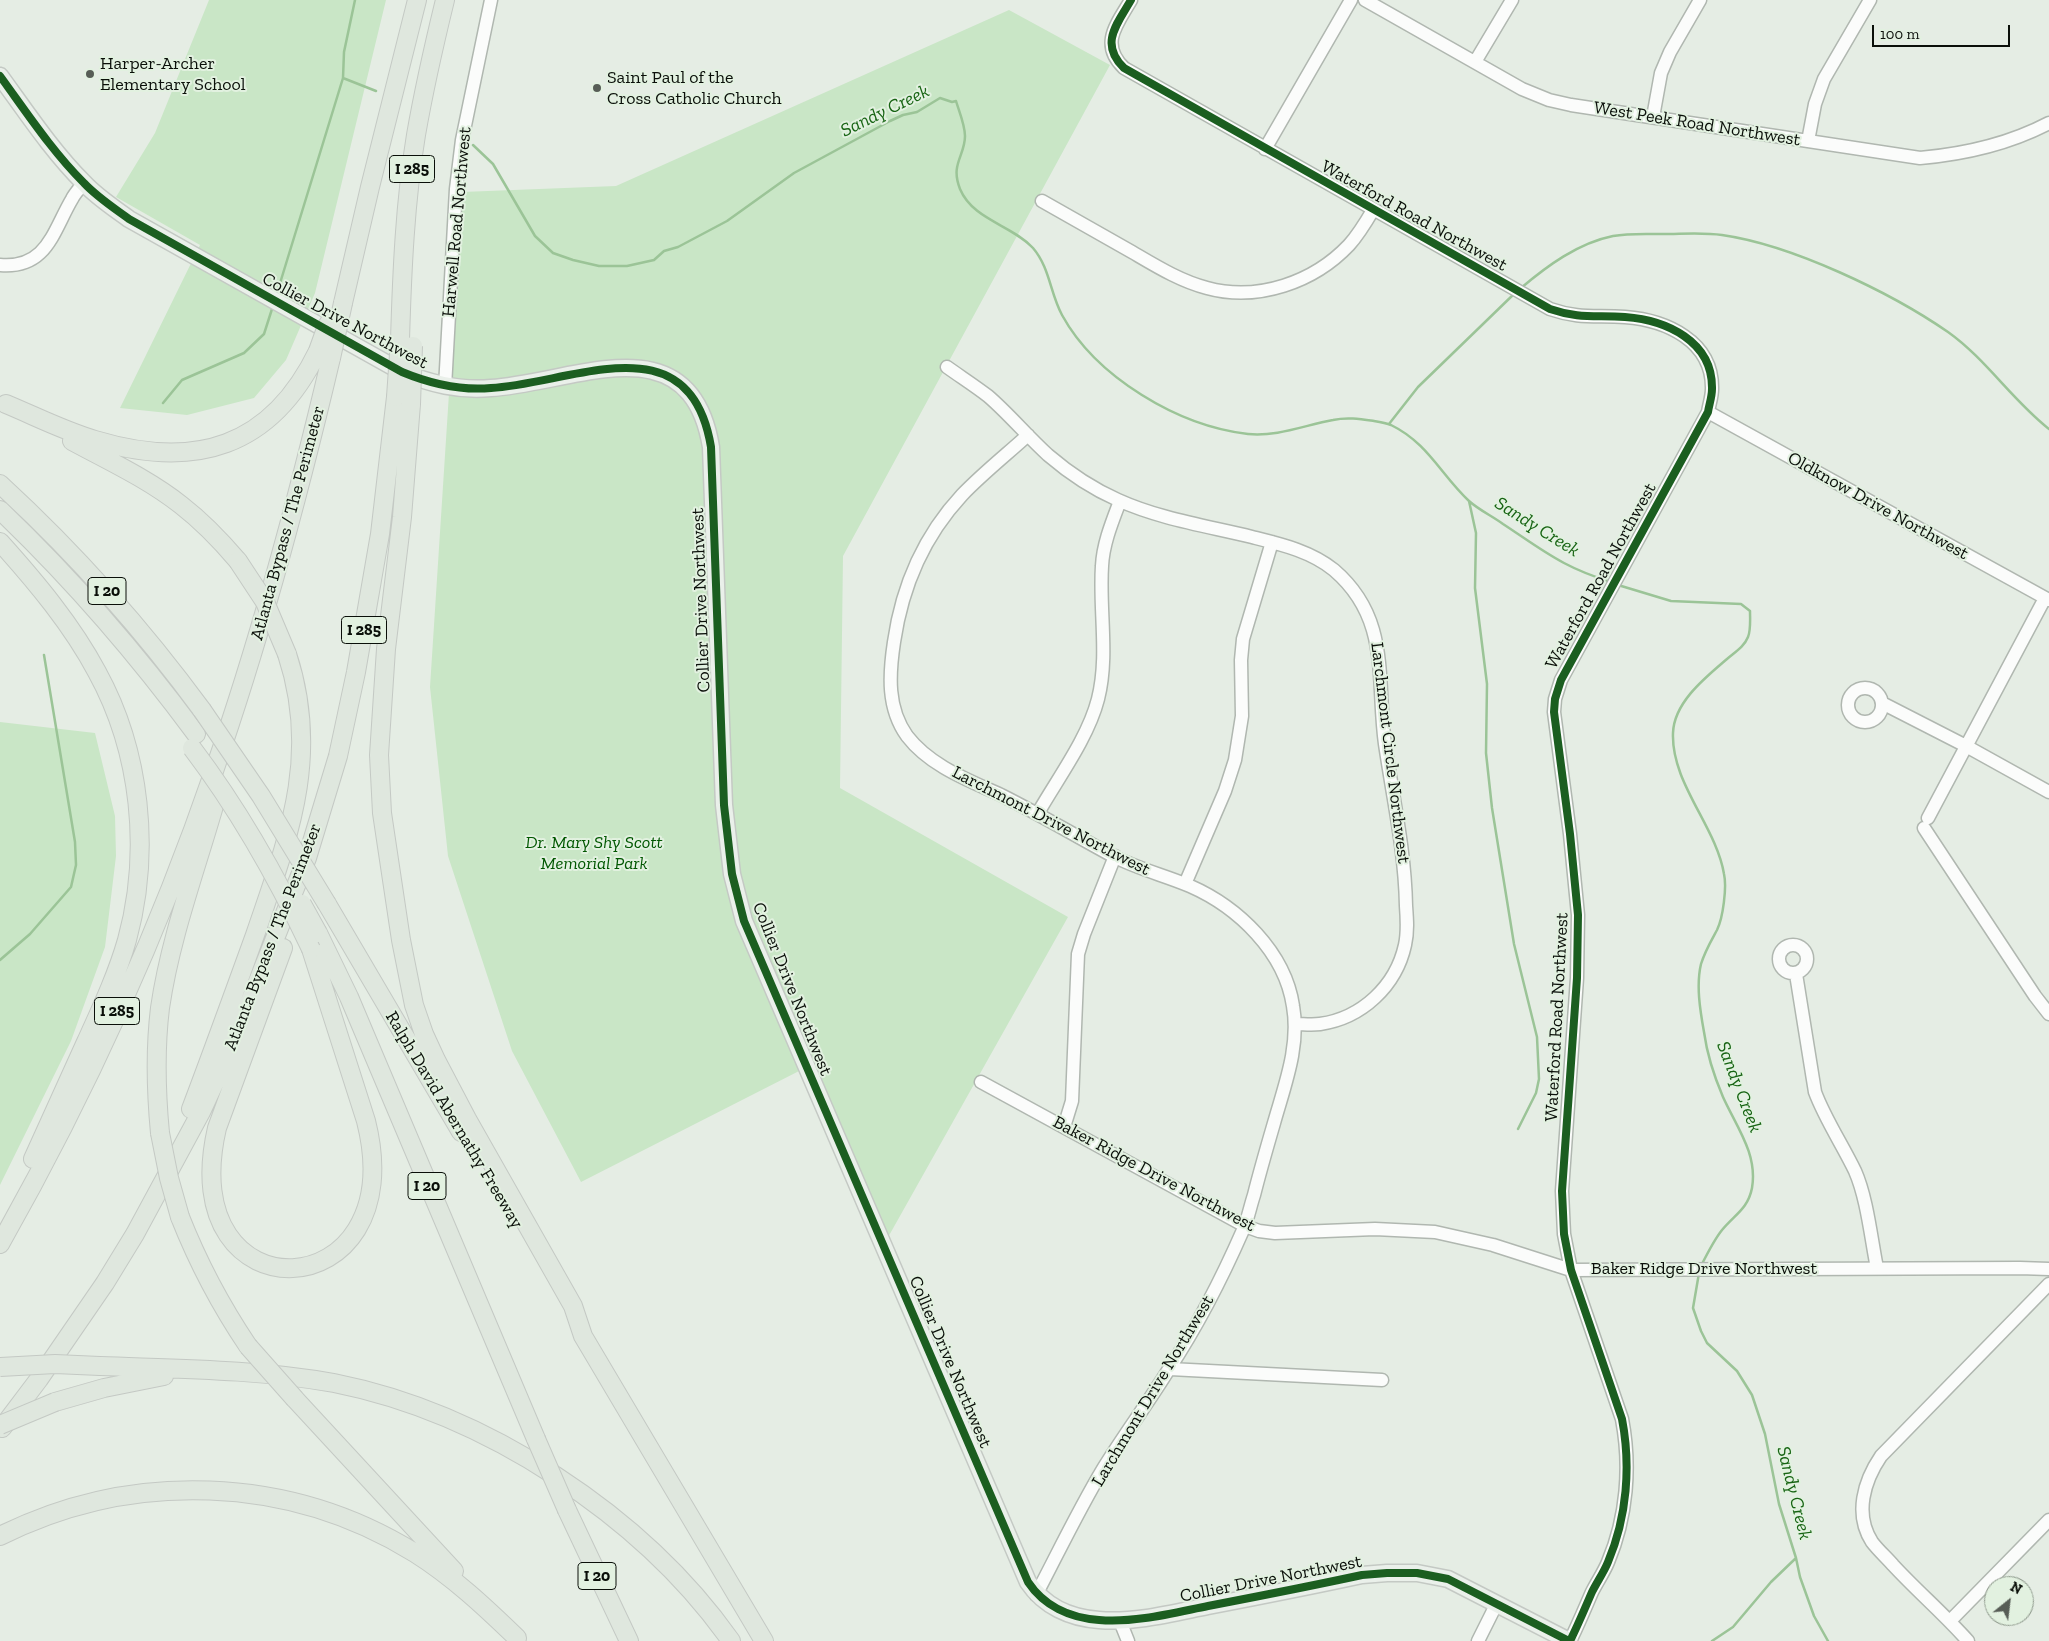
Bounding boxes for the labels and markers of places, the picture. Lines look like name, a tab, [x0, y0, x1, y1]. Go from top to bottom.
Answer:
place label: Harper-Archer Elementary School	[100, 53, 246, 96]
place label: Saint Paul of the Cross Catholic Church	[607, 67, 782, 110]
marker: Harper-Archer Elementary School	[84, 68, 96, 80]
marker: Saint Paul of the Cross Catholic Church	[591, 82, 603, 94]

